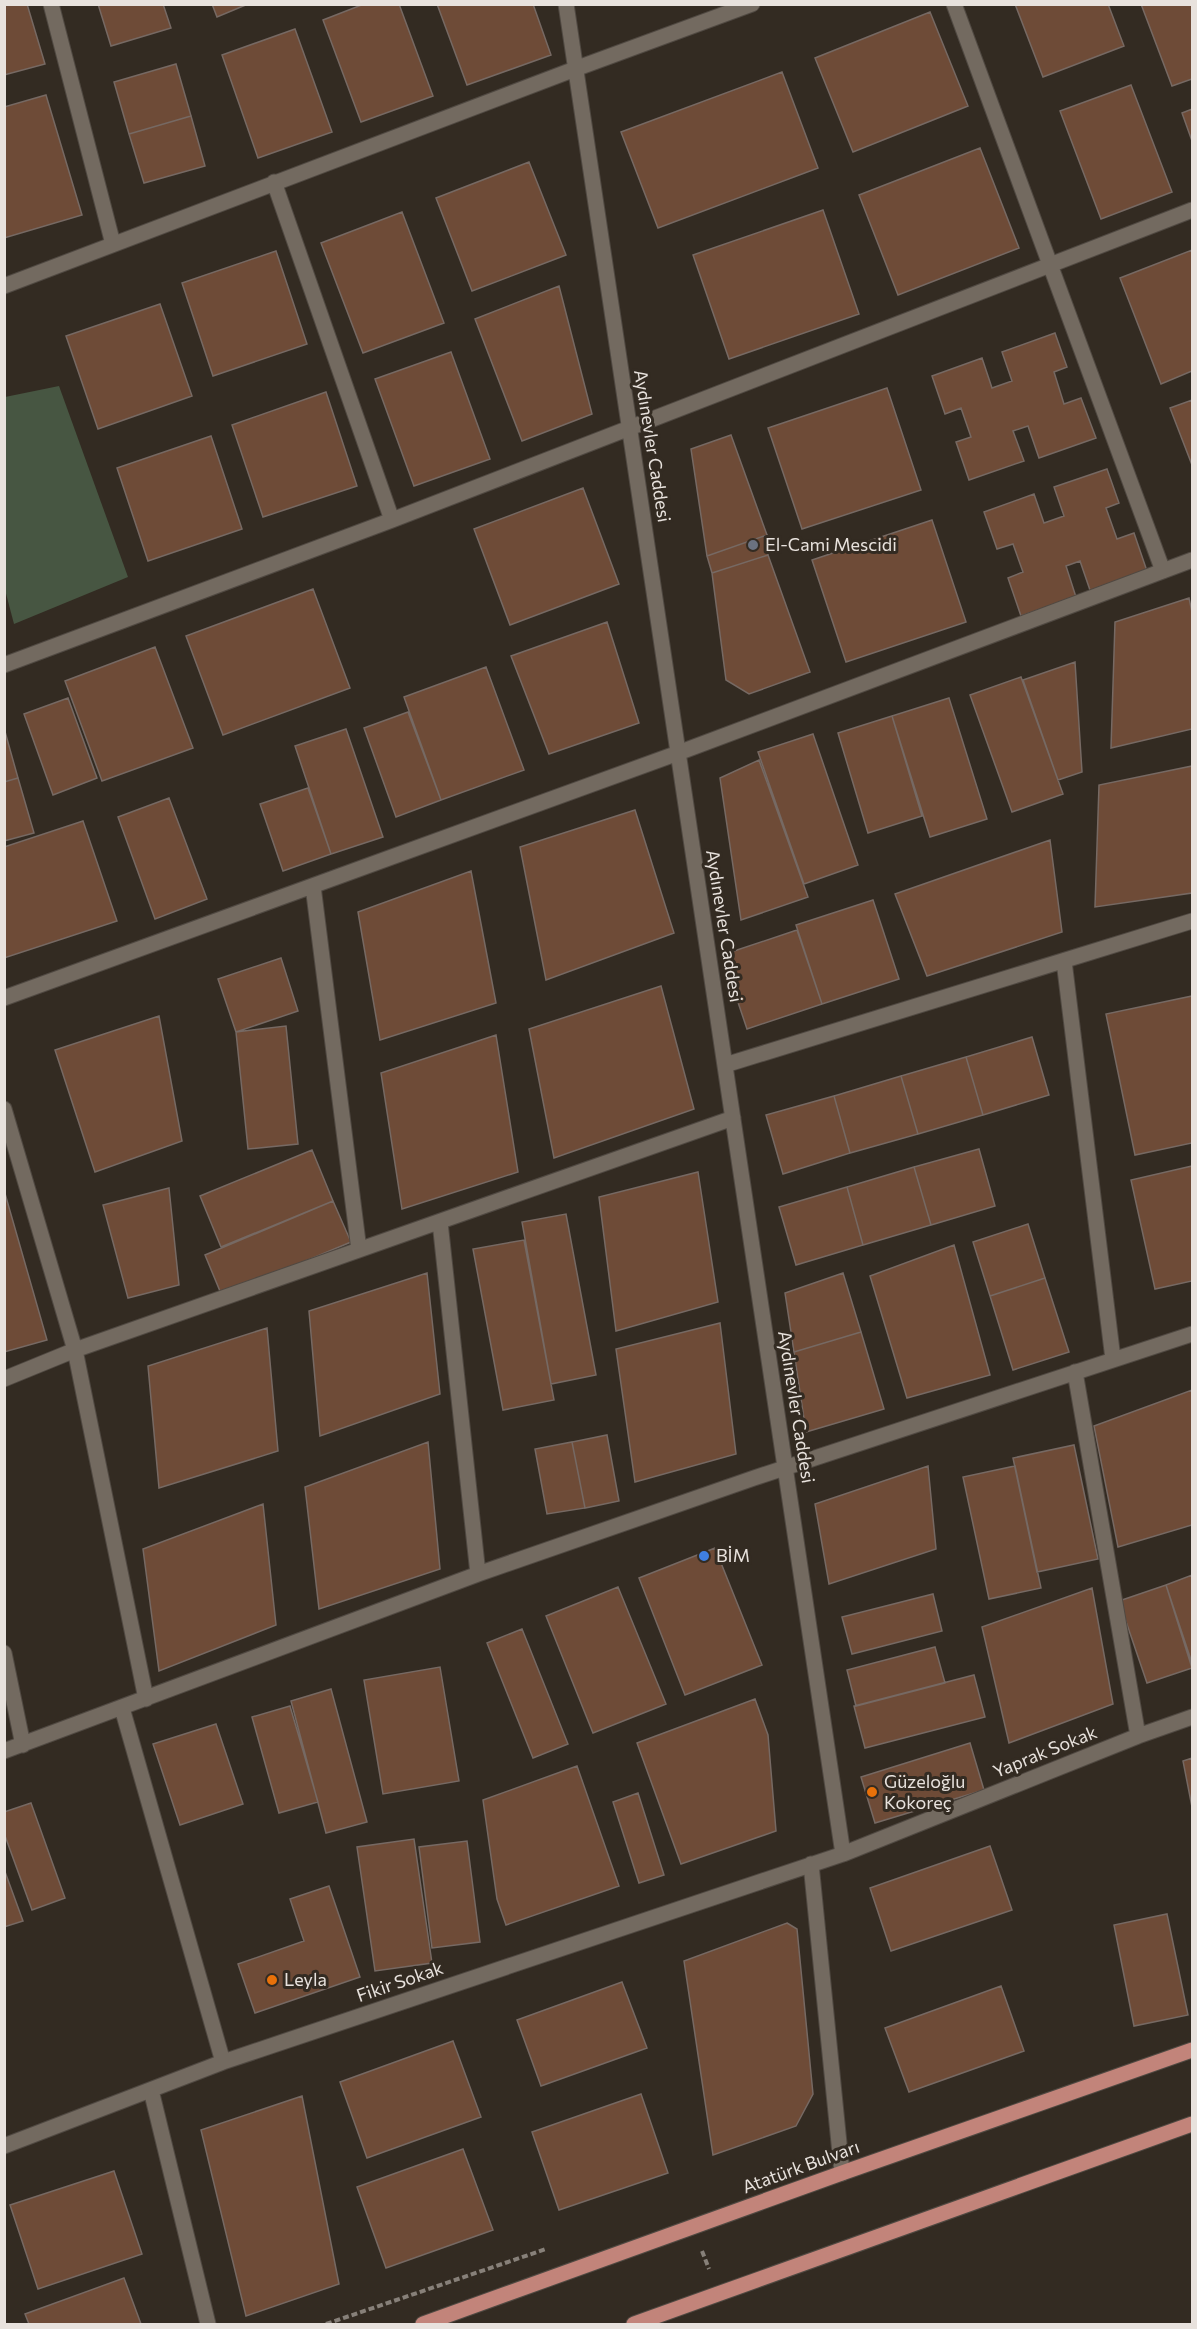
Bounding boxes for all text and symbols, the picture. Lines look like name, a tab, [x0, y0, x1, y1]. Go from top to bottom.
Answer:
street label: Aydınevler Caddesi	[630, 368, 676, 524]
place label: El-Cami Mescidi	[765, 533, 897, 555]
marker: El-Cami Mescidi	[746, 538, 760, 552]
street label: Aydınevler Caddesi	[702, 848, 748, 1004]
street label: Aydınevler Caddesi	[774, 1329, 820, 1485]
place label: BİM	[716, 1544, 750, 1566]
marker: BİM	[697, 1549, 711, 1563]
street label: Yaprak Sokak	[990, 1720, 1100, 1782]
place label: Güzeloğlu Kokoreç	[884, 1770, 965, 1813]
marker: Güzeloğlu Kokoreç	[865, 1785, 879, 1799]
street label: Fikir Sokak	[353, 1956, 446, 2006]
place label: Leyla	[284, 1968, 327, 1990]
marker: Leyla	[265, 1973, 279, 1987]
street label: Atatürk Bulvarı	[739, 2135, 862, 2197]

